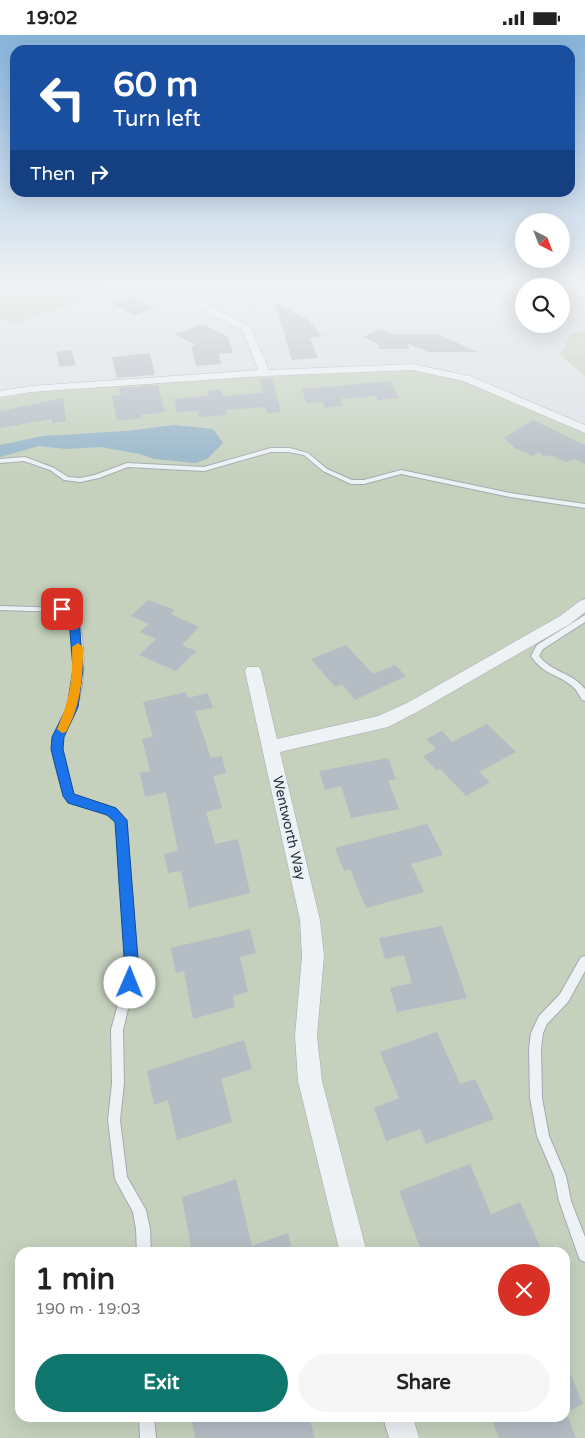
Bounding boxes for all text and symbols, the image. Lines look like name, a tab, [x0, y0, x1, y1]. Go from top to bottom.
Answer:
text: 19:02	[25, 7, 78, 29]
text: 60 m	[113, 64, 198, 106]
icon: left	[30, 65, 95, 130]
text: Turn left	[113, 106, 201, 132]
icon: right	[85, 160, 113, 188]
text: Then	[30, 163, 75, 185]
north arrow	[515, 213, 570, 267]
map controls	[515, 213, 570, 333]
button: search	[515, 278, 570, 333]
pin	[41, 588, 83, 630]
icon: arrive	[48, 595, 76, 623]
street label: Wentworth Way	[269, 774, 309, 882]
position arrow	[103, 956, 155, 1008]
text: 1 min	[35, 1261, 115, 1298]
button: close	[498, 1264, 550, 1316]
text: 190 m · 19:03	[35, 1299, 141, 1319]
button: Exit	[35, 1354, 288, 1412]
button: Share	[298, 1354, 550, 1412]

